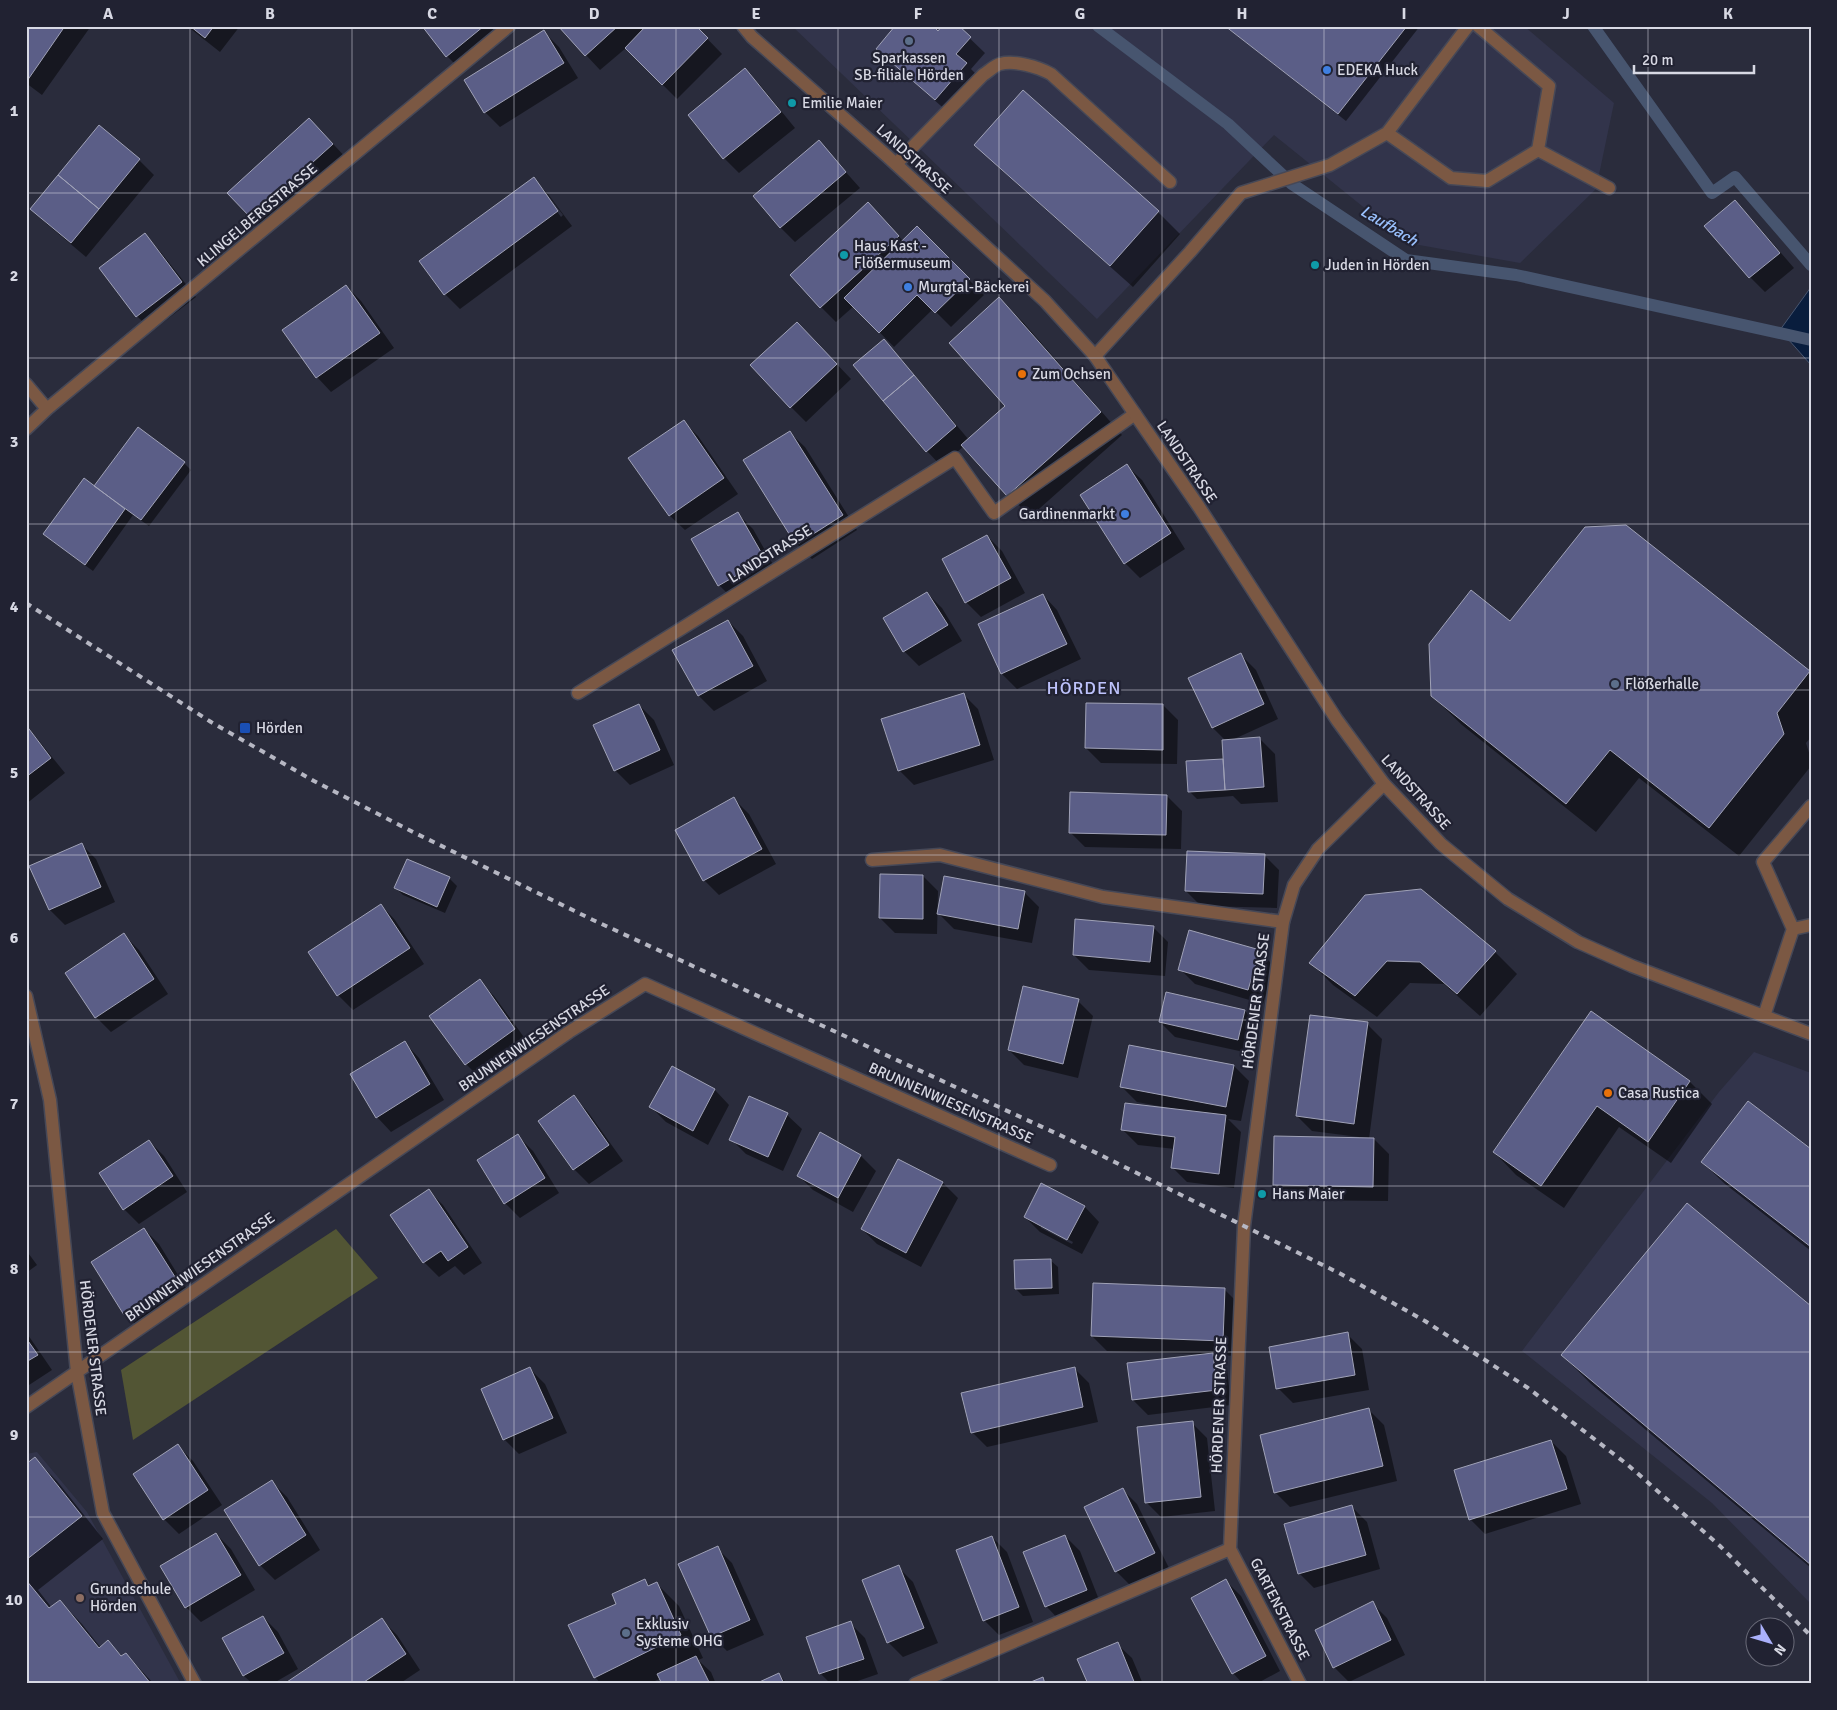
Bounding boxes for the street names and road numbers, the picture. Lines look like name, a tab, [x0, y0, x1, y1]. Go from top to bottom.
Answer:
street label: LANDSTRASSE	[873, 120, 955, 198]
street label: KLINGELBERGSTRASSE	[193, 159, 321, 271]
street label: LANDSTRASSE	[1153, 417, 1221, 507]
street label: LANDSTRASSE	[725, 521, 815, 587]
street label: LANDSTRASSE	[1377, 751, 1455, 833]
street label: HÖRDENER STRASSE	[1239, 932, 1273, 1070]
street label: BRUNNENWIESENSTRASSE	[455, 981, 613, 1095]
street label: BRUNNENWIESENSTRASSE	[866, 1059, 1036, 1147]
street label: BRUNNENWIESENSTRASSE	[122, 1208, 278, 1326]
street label: HÖRDENER STRASSE	[76, 1279, 110, 1417]
street label: HÖRDENER STRASSE	[1208, 1336, 1230, 1474]
street label: GARTENSTRASSE	[1246, 1555, 1314, 1663]

